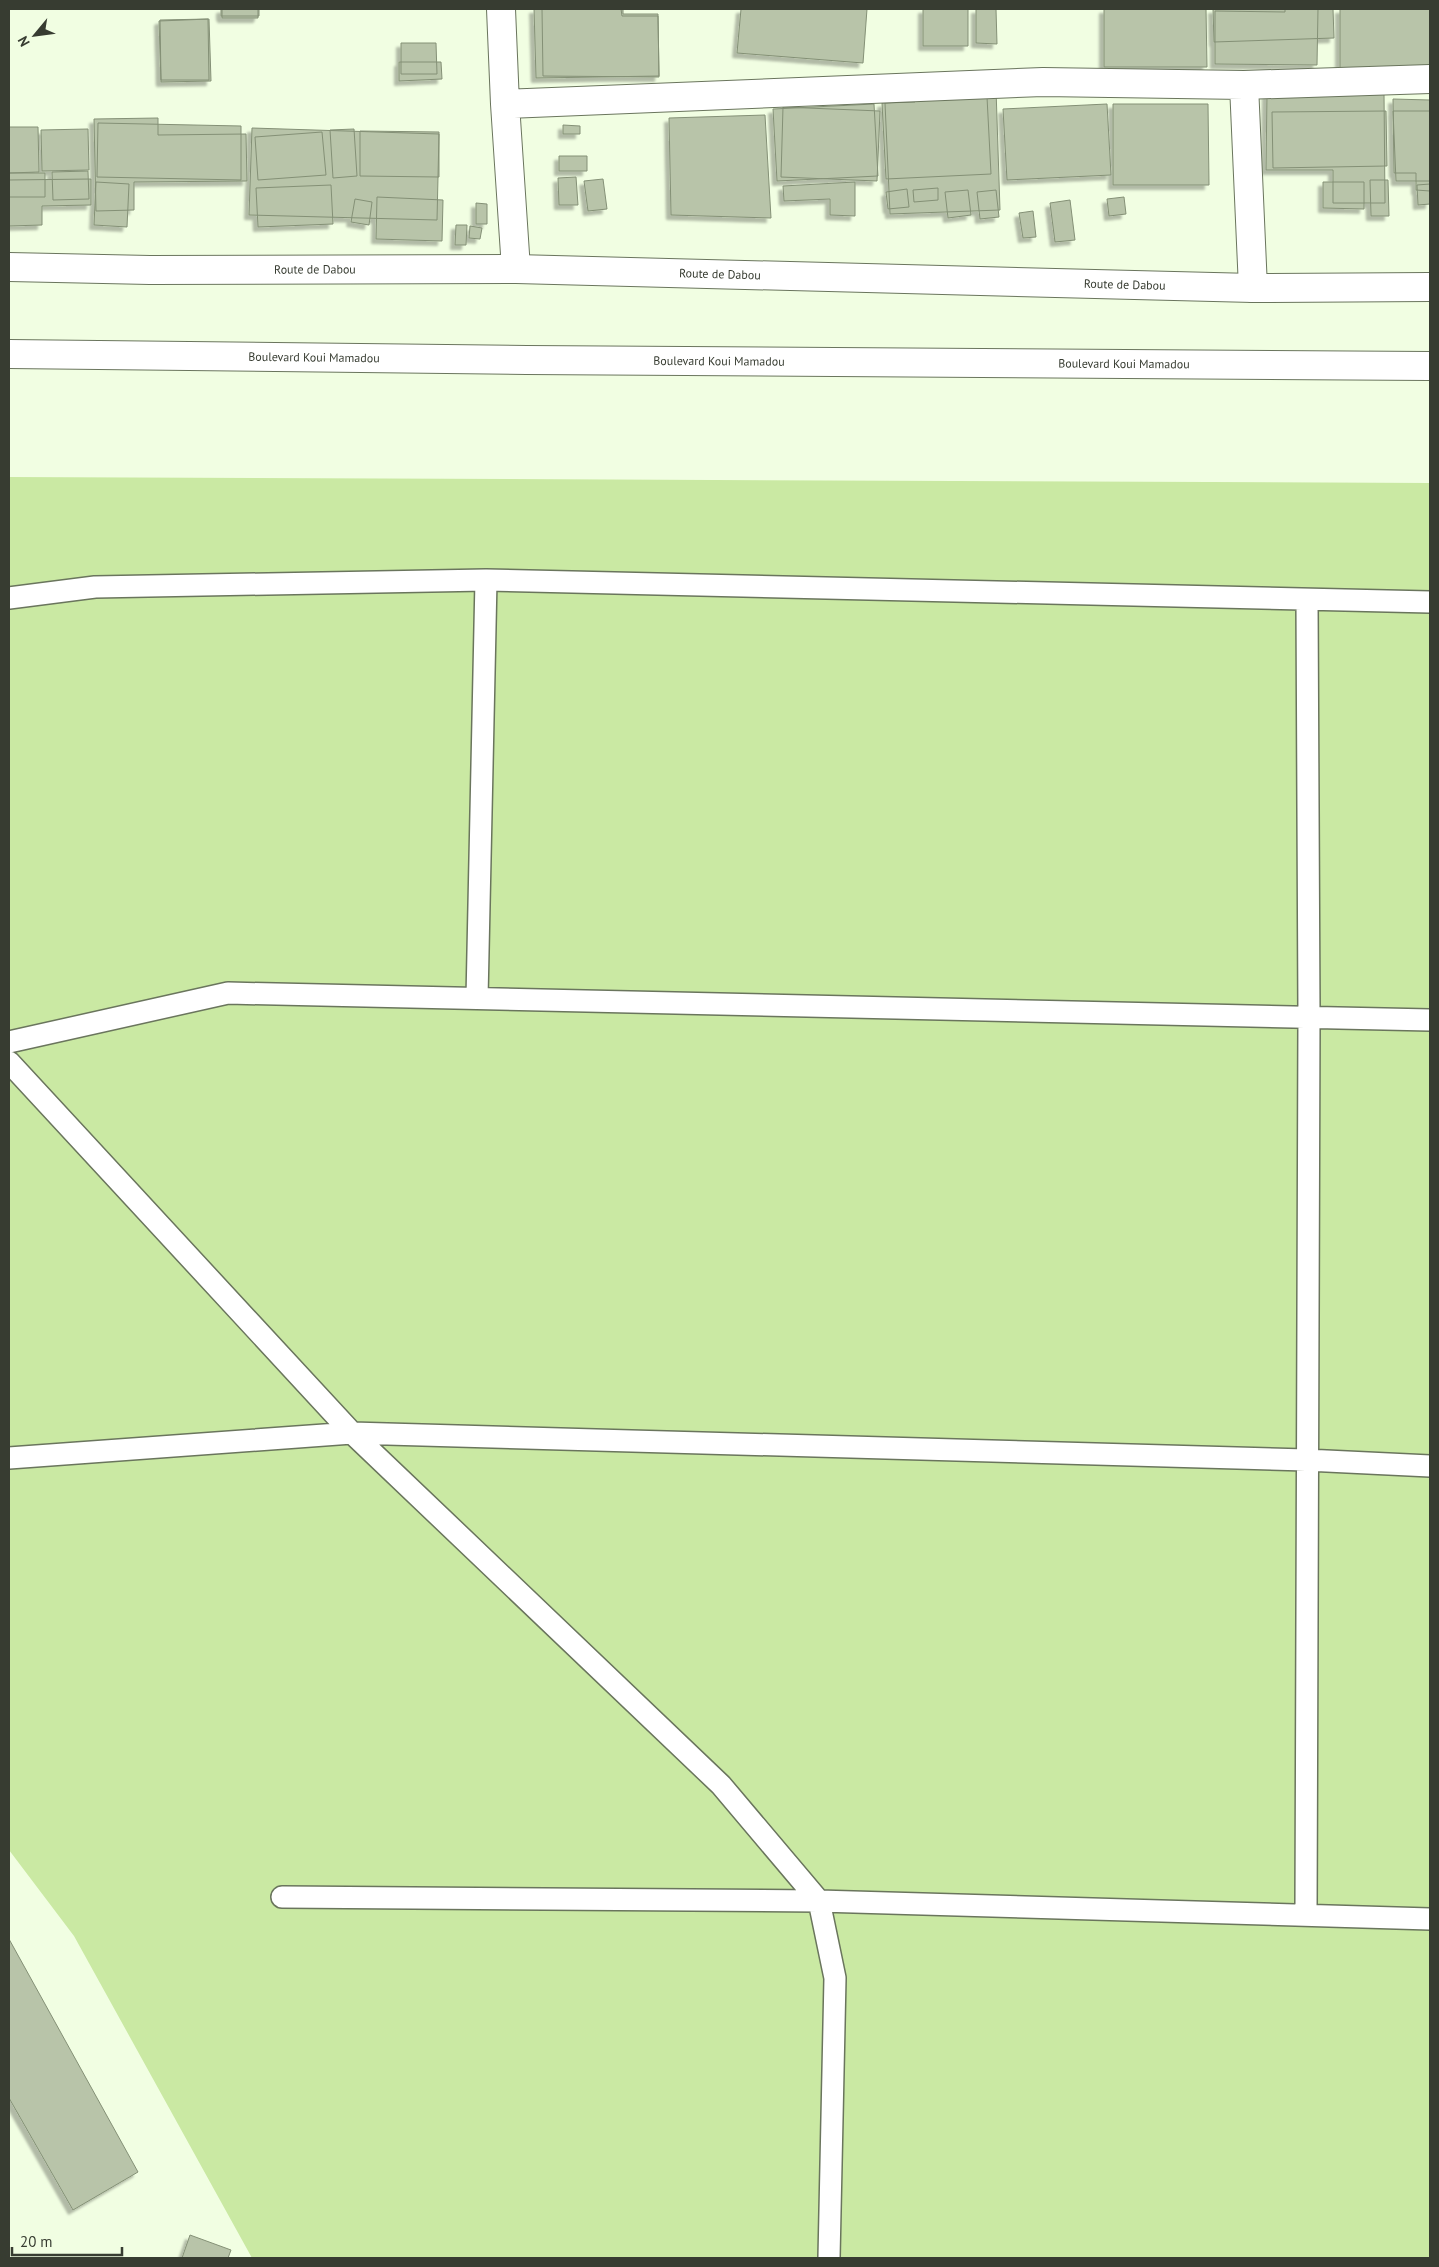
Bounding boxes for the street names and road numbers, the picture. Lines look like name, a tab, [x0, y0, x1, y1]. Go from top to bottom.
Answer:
street label: Route de Dabou	[274, 261, 356, 277]
street label: Route de Dabou	[679, 265, 761, 282]
street label: Route de Dabou	[1084, 276, 1166, 293]
street label: Boulevard Koui Mamadou	[248, 349, 380, 365]
street label: Boulevard Koui Mamadou	[653, 353, 785, 369]
street label: Boulevard Koui Mamadou	[1058, 356, 1190, 371]

